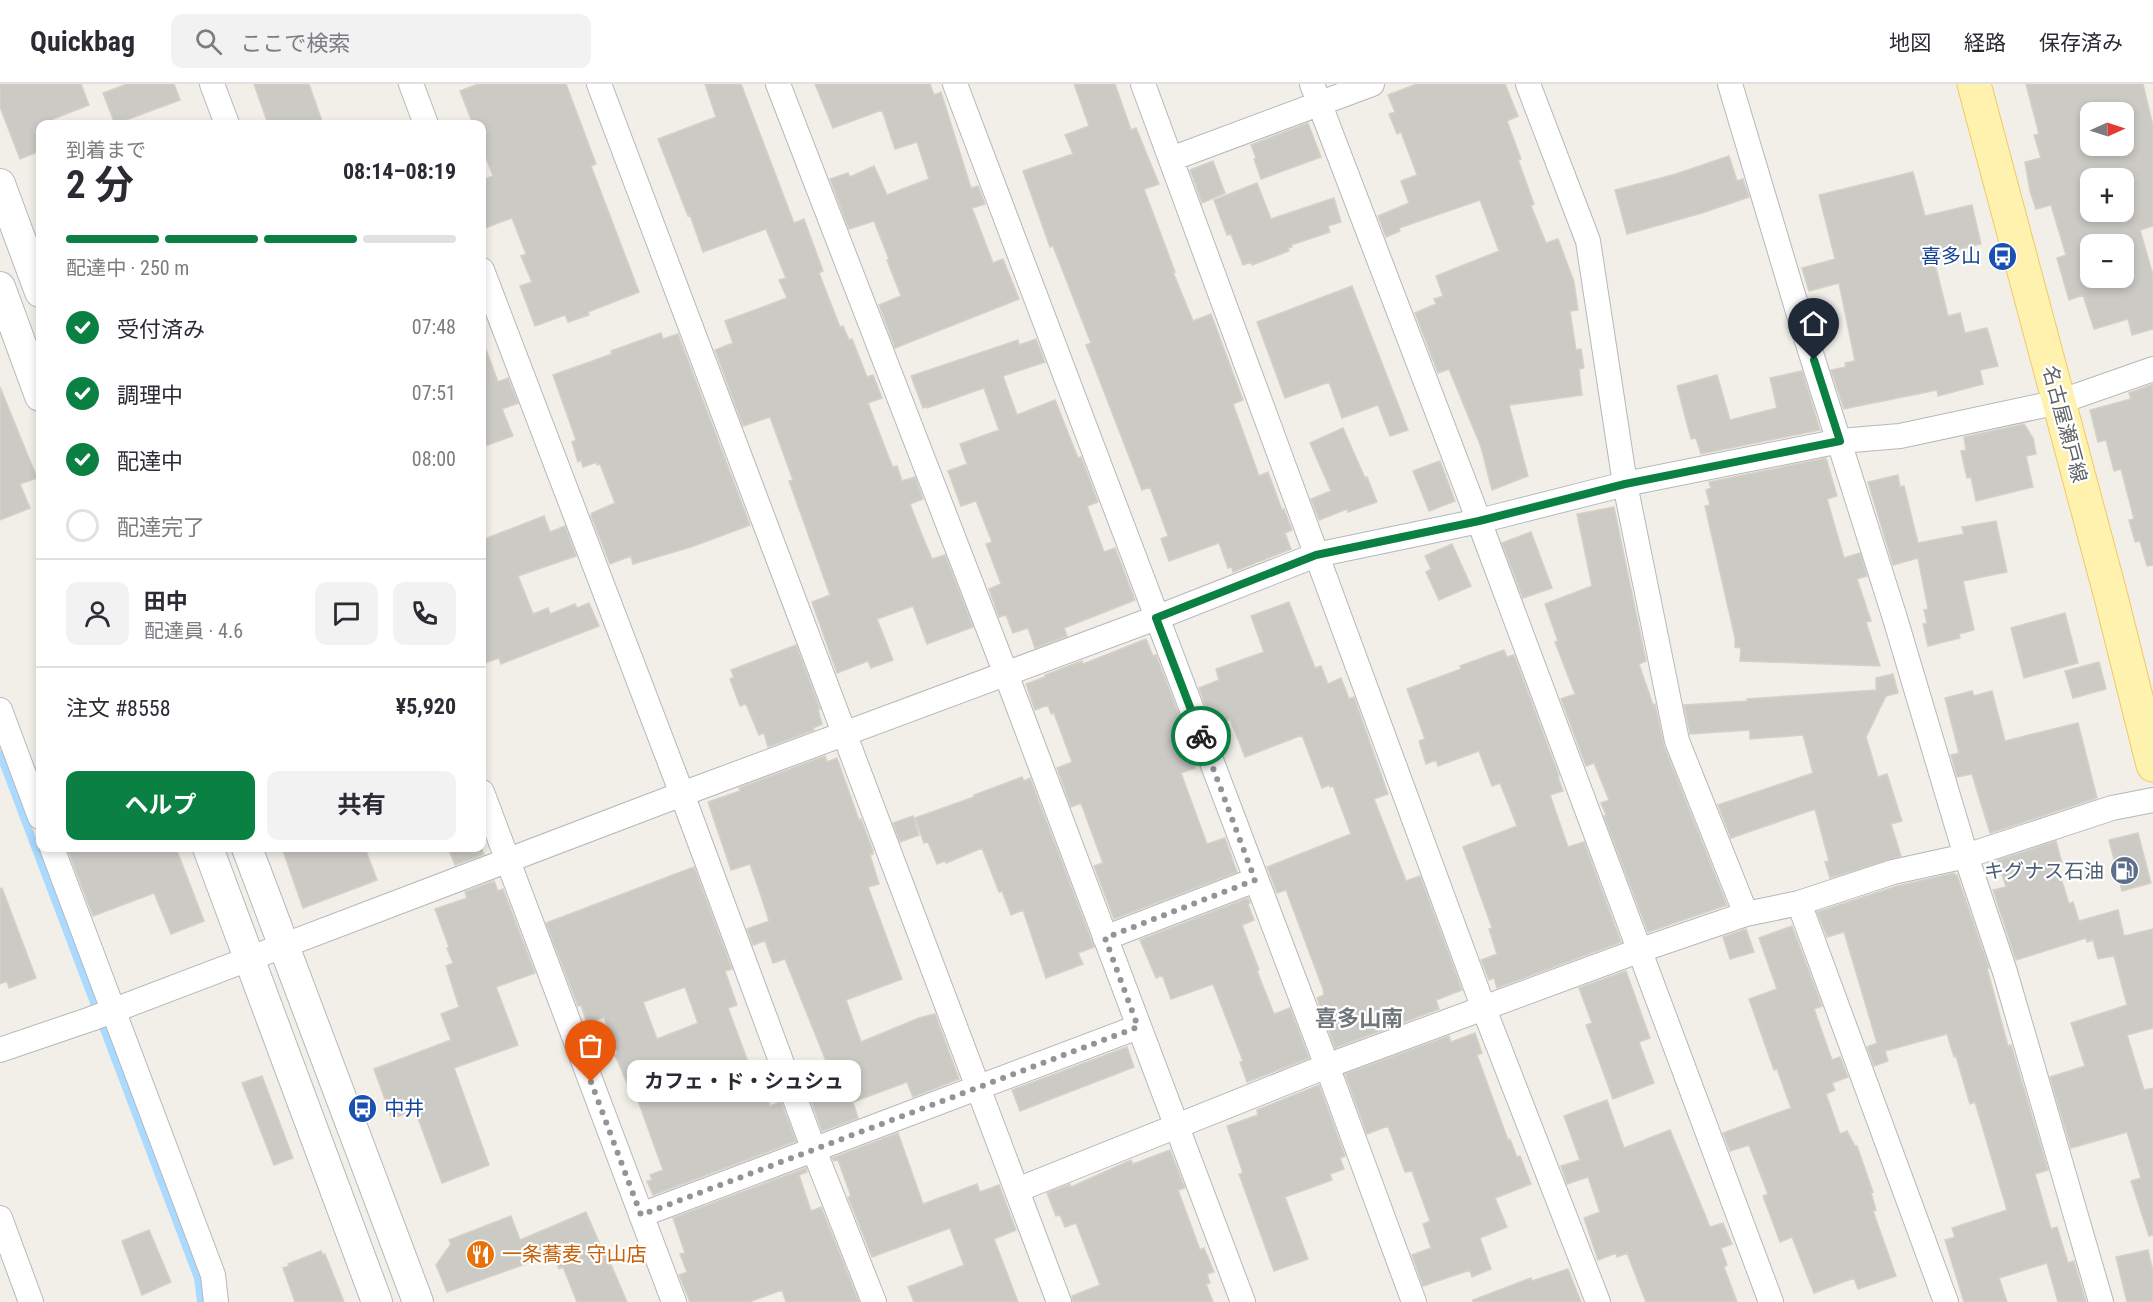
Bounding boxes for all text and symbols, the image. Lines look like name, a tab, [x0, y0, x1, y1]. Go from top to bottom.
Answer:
search box	[171, 14, 591, 68]
text: Quickbag	[30, 25, 135, 58]
icon: search	[192, 25, 225, 58]
text: ここで検索	[240, 31, 350, 56]
text: 地図	[1889, 31, 1931, 55]
text: 経路	[1964, 31, 2006, 55]
text: 保存済み	[2039, 31, 2123, 55]
north arrow	[2080, 102, 2134, 156]
map controls	[2080, 102, 2134, 288]
text: 到着まで	[66, 138, 146, 162]
text: 08:14–08:19	[343, 159, 456, 184]
text: 2 分	[66, 162, 134, 208]
button: +	[2080, 168, 2134, 222]
button: −	[2080, 234, 2134, 288]
bus stop icon: 喜多山	[1986, 240, 2018, 272]
place label: 喜多山	[1921, 244, 1981, 268]
text: 配達中 · 250 m	[66, 256, 189, 280]
pin	[1788, 298, 1839, 360]
icon: home	[1797, 307, 1830, 340]
icon: check	[66, 311, 99, 344]
text: 07:48	[412, 315, 456, 339]
text: 受付済み	[117, 317, 205, 342]
street label: 名古屋瀬戸線	[2038, 363, 2092, 485]
icon: check	[66, 377, 99, 410]
text: 07:51	[412, 381, 456, 405]
text: 調理中	[117, 383, 183, 408]
icon: check	[66, 443, 99, 476]
text: 08:00	[412, 447, 456, 471]
text: 配達中	[117, 449, 183, 474]
text: 配達完了	[117, 515, 205, 540]
button: person	[66, 582, 129, 645]
button: chat	[315, 582, 378, 645]
button: phone	[393, 582, 456, 645]
text: 田中	[144, 589, 188, 614]
text: 配達員 · 4.6	[144, 619, 243, 643]
text: ¥5,920	[396, 694, 456, 719]
text: 注文 #8558	[66, 696, 171, 721]
courier	[1171, 706, 1231, 766]
icon: bike	[1185, 720, 1218, 753]
button: ヘルプ	[66, 771, 255, 840]
button: 共有	[267, 771, 456, 840]
fuel station icon: キグナス石油	[2109, 855, 2141, 887]
place label: キグナス石油	[1984, 859, 2104, 883]
district label: 喜多山南	[1315, 1006, 1403, 1031]
pin	[565, 1020, 616, 1082]
icon: bag	[574, 1029, 607, 1062]
callout: カフェ・ド・シュシュ	[627, 1061, 861, 1103]
text: カフェ・ド・シュシュ	[644, 1069, 844, 1093]
bus stop icon: 中井	[347, 1092, 379, 1124]
place label: 中井	[384, 1096, 424, 1120]
restaurant icon: 一条蕎麦 守山店	[465, 1238, 497, 1270]
place label: 一条蕎麦 守山店	[502, 1242, 647, 1266]

